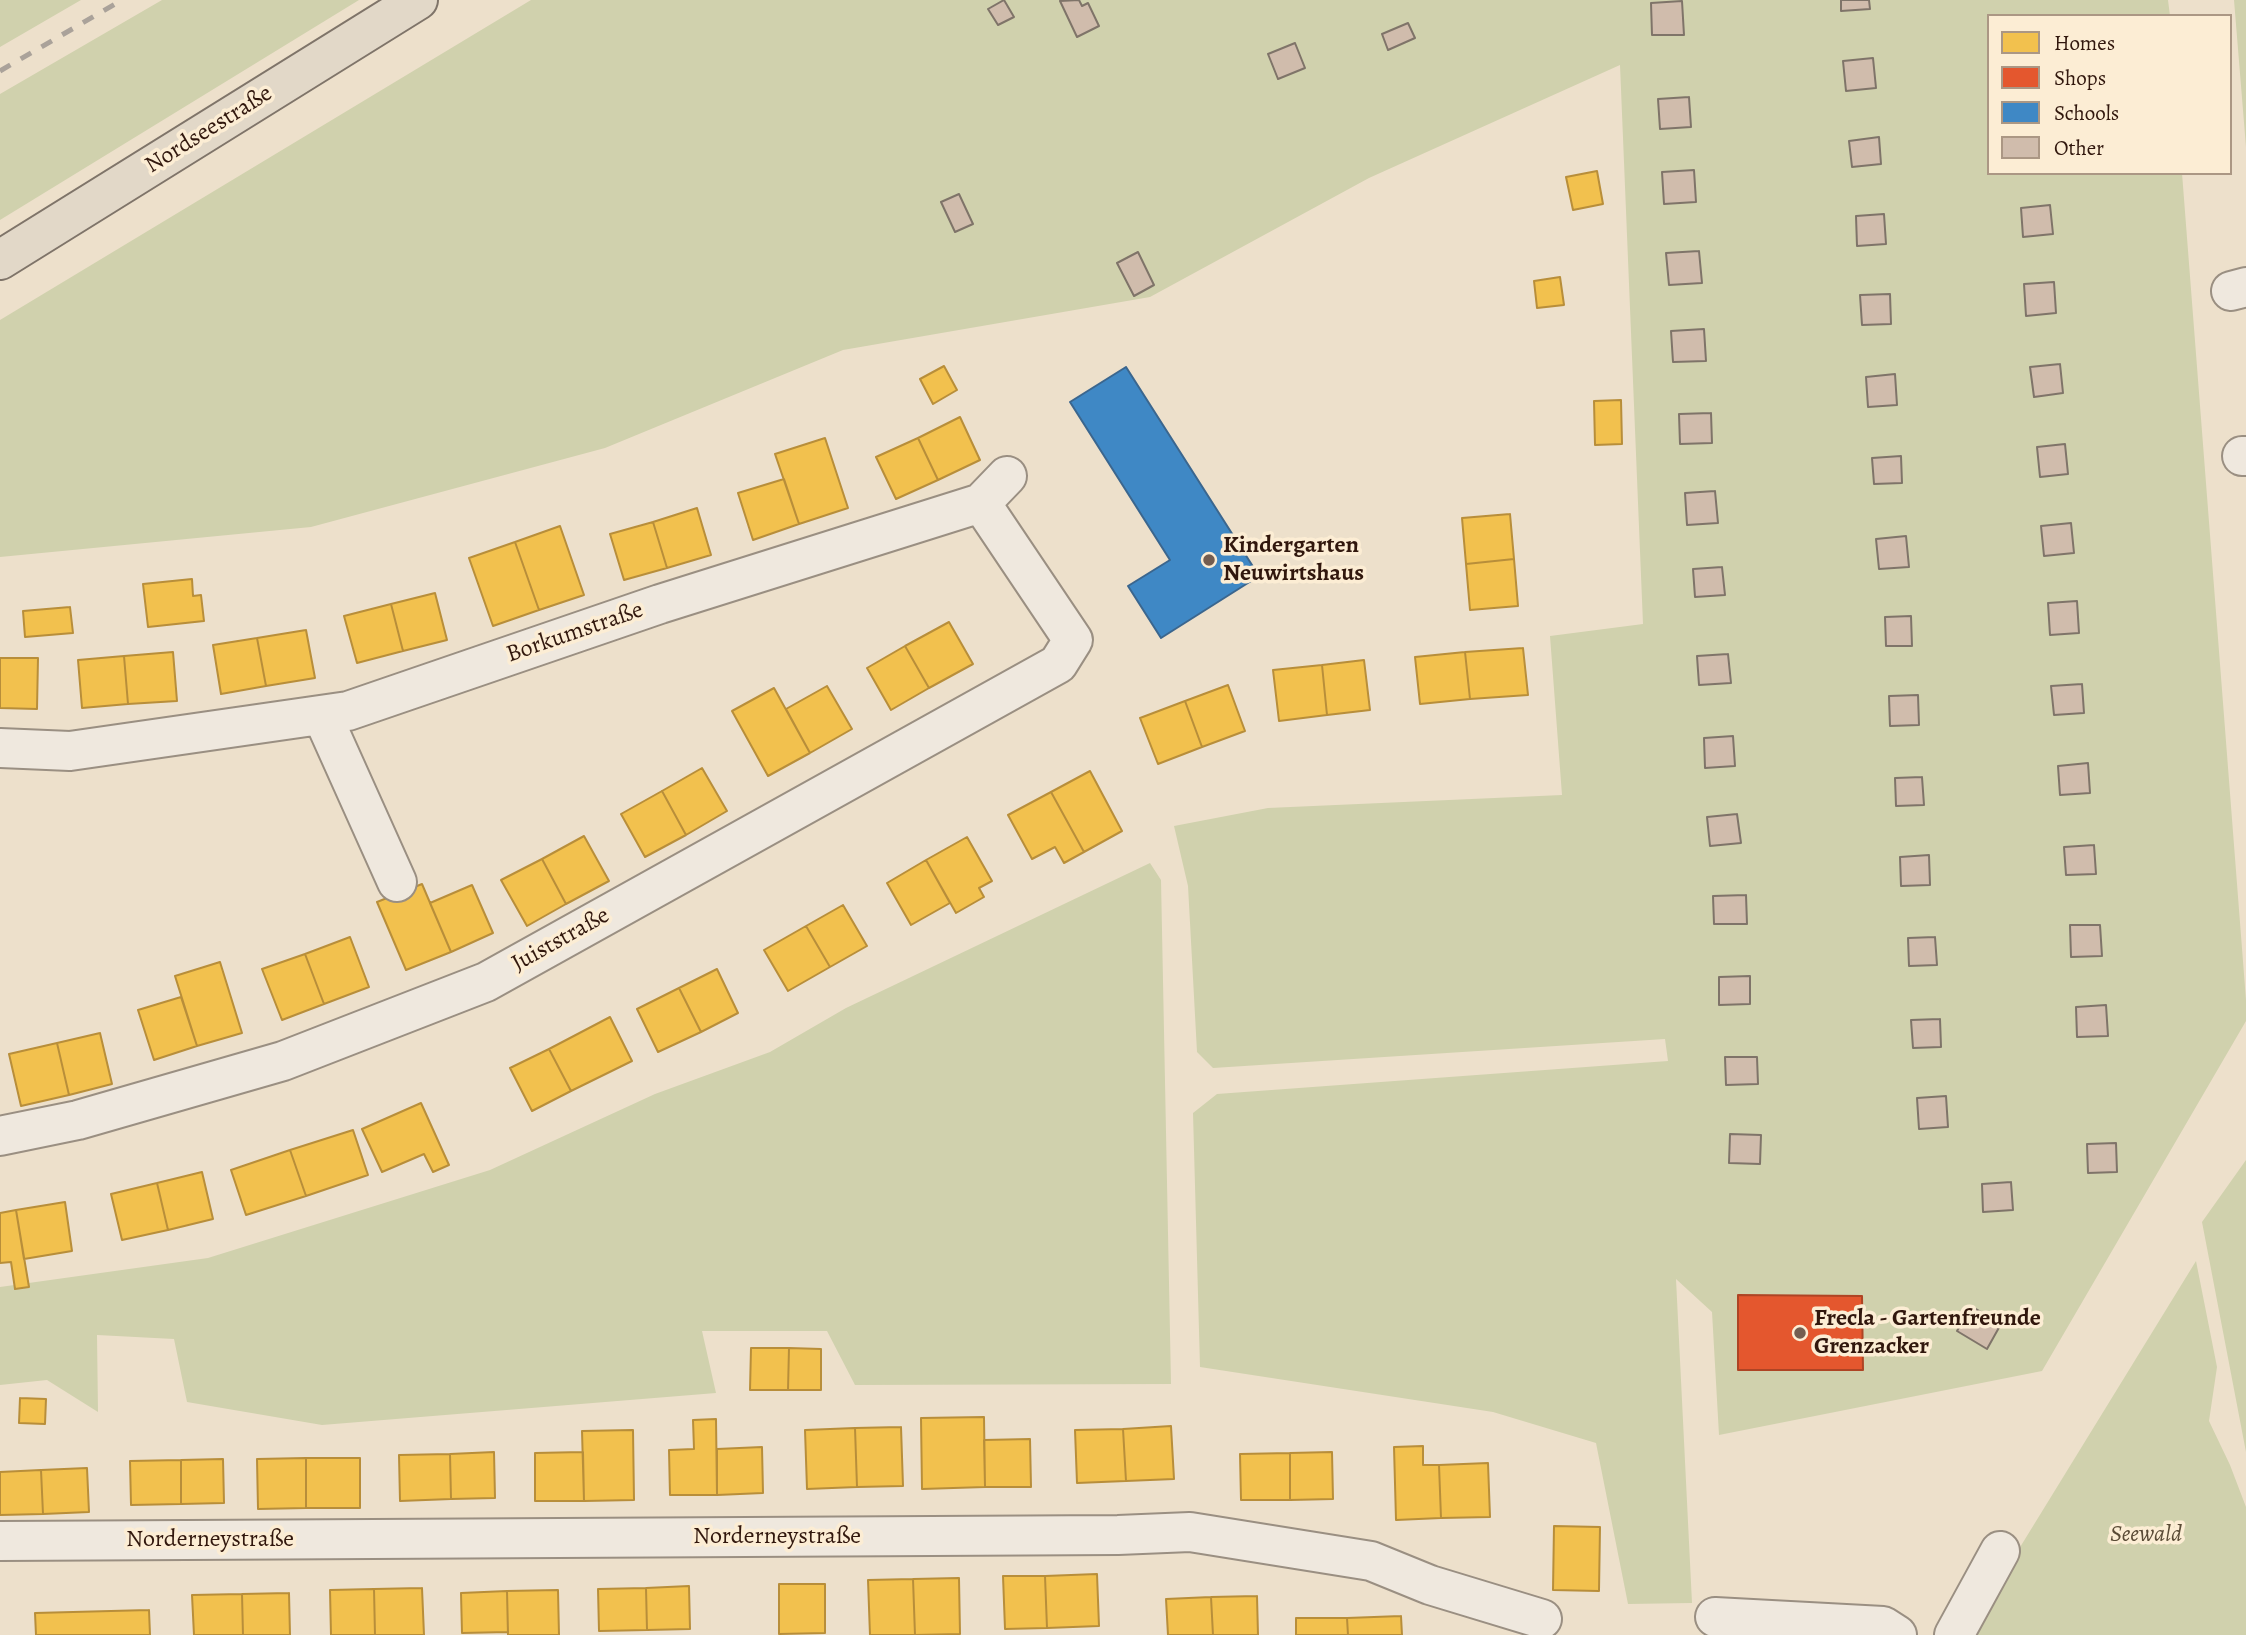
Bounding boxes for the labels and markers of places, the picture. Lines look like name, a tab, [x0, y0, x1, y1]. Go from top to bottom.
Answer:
place label: Kindergarten Neuwirtshaus	[1223, 532, 1364, 588]
marker: Kindergarten Neuwirtshaus	[1201, 552, 1217, 568]
place label: Frecla - Gartenfreunde Grenzacker	[1814, 1305, 2041, 1361]
marker: Frecla - Gartenfreunde Grenzacker	[1792, 1325, 1808, 1341]

